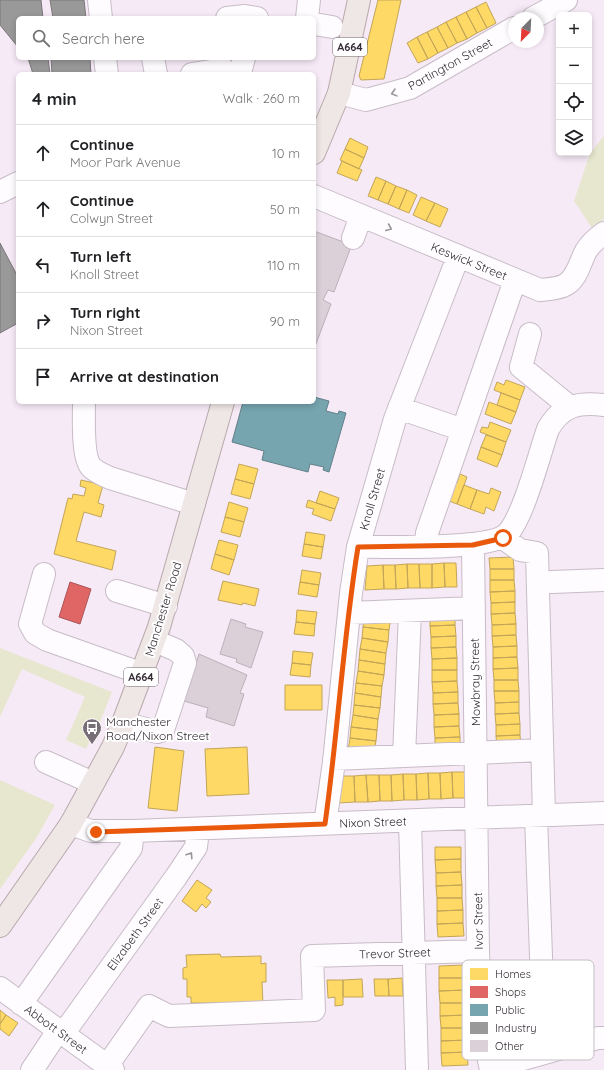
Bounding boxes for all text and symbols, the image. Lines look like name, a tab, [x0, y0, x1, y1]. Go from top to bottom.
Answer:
north arrow	[508, 12, 544, 48]
map controls	[556, 12, 592, 156]
button: +	[556, 12, 592, 48]
search box	[16, 16, 316, 60]
icon: search	[30, 27, 52, 49]
text: Search here	[62, 29, 145, 48]
street label: Partington Street	[405, 35, 495, 93]
road number: A664	[333, 38, 367, 56]
button: −	[556, 48, 592, 84]
button: locate	[556, 84, 592, 120]
text: 4 min	[32, 88, 77, 109]
one-way arrow	[390, 88, 397, 96]
text: Walk · 260 m	[223, 90, 300, 106]
button: layers	[556, 120, 592, 156]
text: Continue	[70, 135, 134, 154]
icon: ahead	[32, 142, 54, 164]
text: 10 m	[272, 145, 300, 161]
text: Moor Park Avenue	[70, 154, 181, 170]
text: Continue	[70, 191, 134, 210]
icon: ahead	[32, 198, 54, 220]
text: 50 m	[270, 201, 300, 217]
text: Colwyn Street	[70, 210, 153, 226]
one-way arrow	[384, 223, 392, 231]
street label: Keswick Street	[429, 239, 509, 283]
text: Turn left	[70, 247, 132, 266]
icon: left	[32, 254, 54, 276]
text: 110 m	[267, 257, 300, 273]
text: Knoll Street	[70, 266, 139, 282]
text: Turn right	[70, 303, 141, 322]
icon: right	[32, 310, 54, 332]
text: 90 m	[270, 313, 300, 329]
text: Nixon Street	[70, 322, 143, 338]
icon: arrive	[32, 366, 54, 388]
text: Arrive at destination	[70, 367, 219, 386]
street label: Knoll Street	[356, 466, 388, 532]
route start	[494, 529, 512, 547]
street label: Manchester Road	[141, 560, 185, 658]
street label: Mowbray Street	[467, 638, 483, 726]
road number: A664	[124, 668, 158, 686]
place label: Manchester Road/Nixon Street	[106, 714, 209, 743]
bus stop icon: Manchester Road/Nixon Street	[81, 717, 103, 745]
street label: Nixon Street	[339, 813, 407, 831]
route end	[87, 823, 105, 841]
one-way arrow	[186, 852, 193, 859]
street label: Ivor Street	[470, 892, 486, 950]
street label: Elizabeth Street	[104, 895, 166, 973]
street label: Trevor Street	[359, 944, 431, 962]
legend	[462, 960, 594, 1060]
text: Homes	[495, 967, 531, 981]
text: Shops	[495, 985, 526, 999]
street label: Abbott Street	[22, 1001, 90, 1057]
text: Public	[495, 1003, 525, 1017]
text: Industry	[495, 1021, 537, 1035]
text: Other	[495, 1039, 525, 1053]

